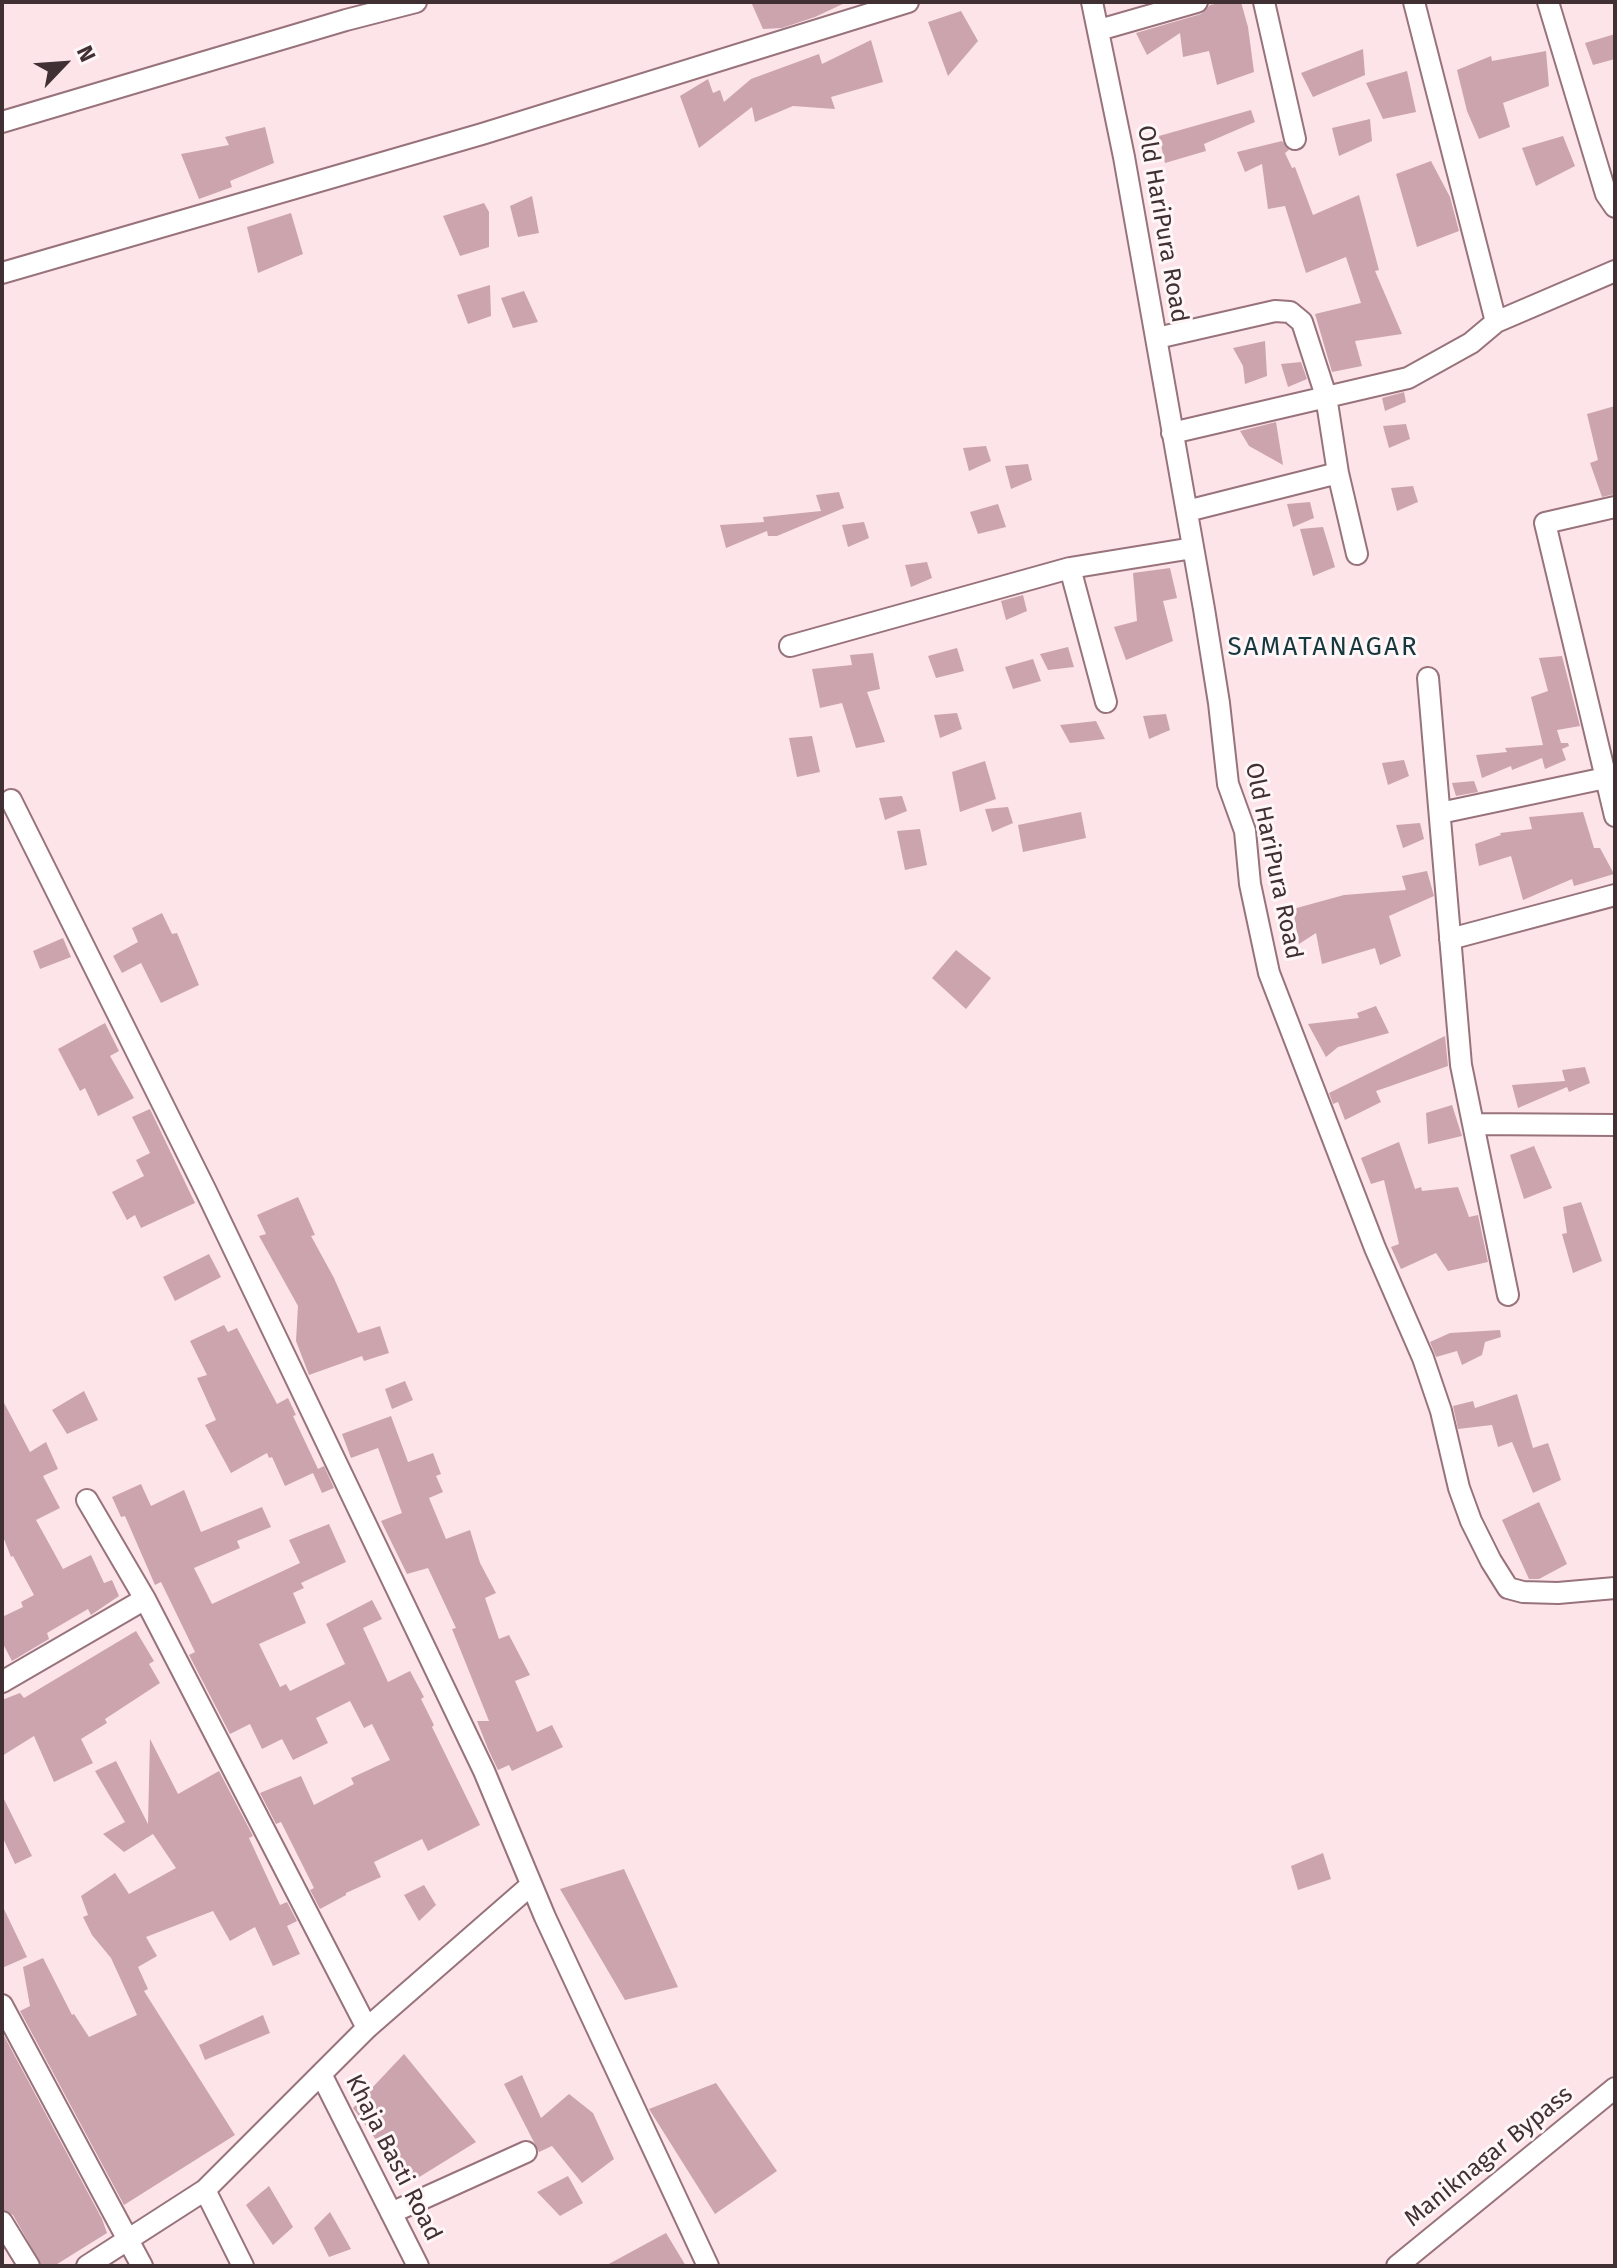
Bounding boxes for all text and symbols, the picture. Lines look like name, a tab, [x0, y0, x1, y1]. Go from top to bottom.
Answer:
north arrow	[24, 24, 104, 104]
text: N	[71, 41, 102, 66]
street label: Old HariPura Road	[1130, 123, 1194, 325]
district label: SAMATANAGAR	[1227, 632, 1419, 664]
street label: Old HariPura Road	[1238, 760, 1308, 962]
street label: Khaja Basti Road	[339, 2070, 447, 2246]
street label: Maniknagar Bypass	[1399, 2080, 1579, 2234]

